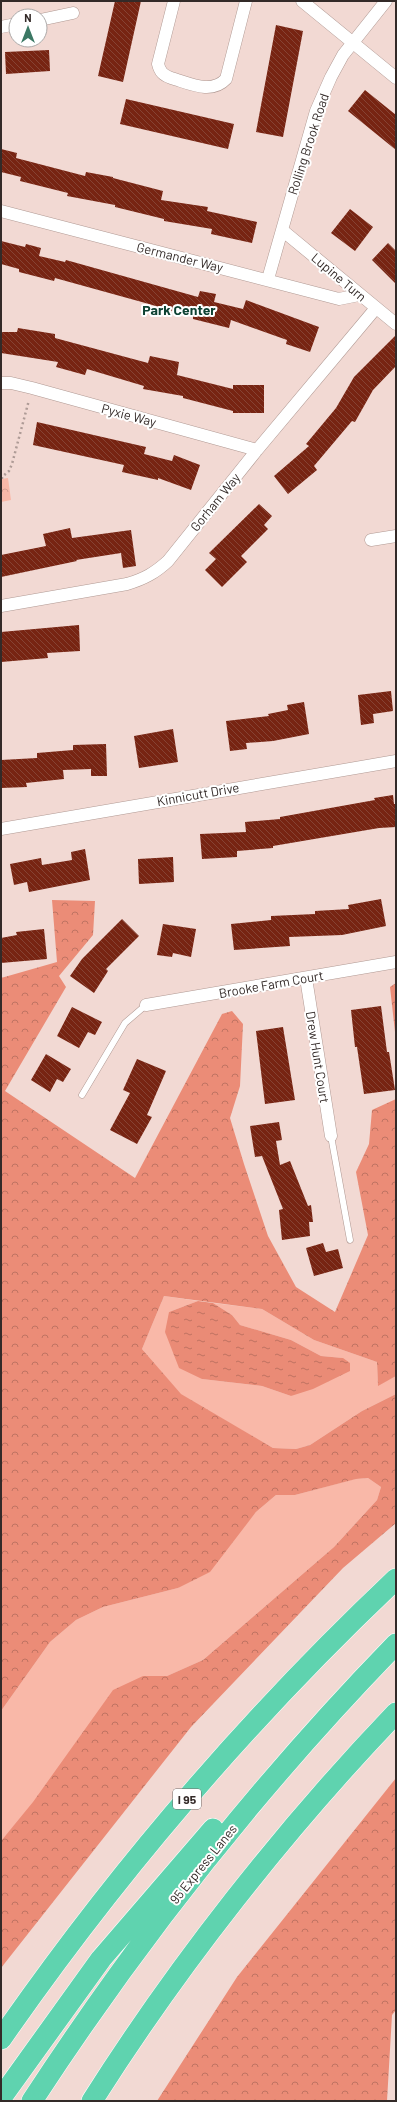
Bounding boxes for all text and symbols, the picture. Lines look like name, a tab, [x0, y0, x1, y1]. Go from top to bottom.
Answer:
north arrow	[8, 8, 48, 48]
text: N	[24, 11, 32, 24]
street label: Rolling Brook Road	[284, 91, 332, 197]
street label: Germander Way	[135, 239, 225, 275]
street label: Lupine Turn	[308, 249, 370, 305]
district label: Park Center	[142, 301, 216, 318]
street label: Pyxie Way	[100, 400, 158, 430]
street label: Gorham Way	[187, 470, 243, 534]
street label: Kinnicutt Drive	[156, 779, 240, 809]
street label: Brooke Farm Court	[217, 967, 325, 1001]
street label: Drew Hunt Court	[303, 1010, 333, 1104]
road number: I 95	[173, 1789, 201, 1809]
street label: 95 Express Lanes	[166, 1821, 240, 1907]

